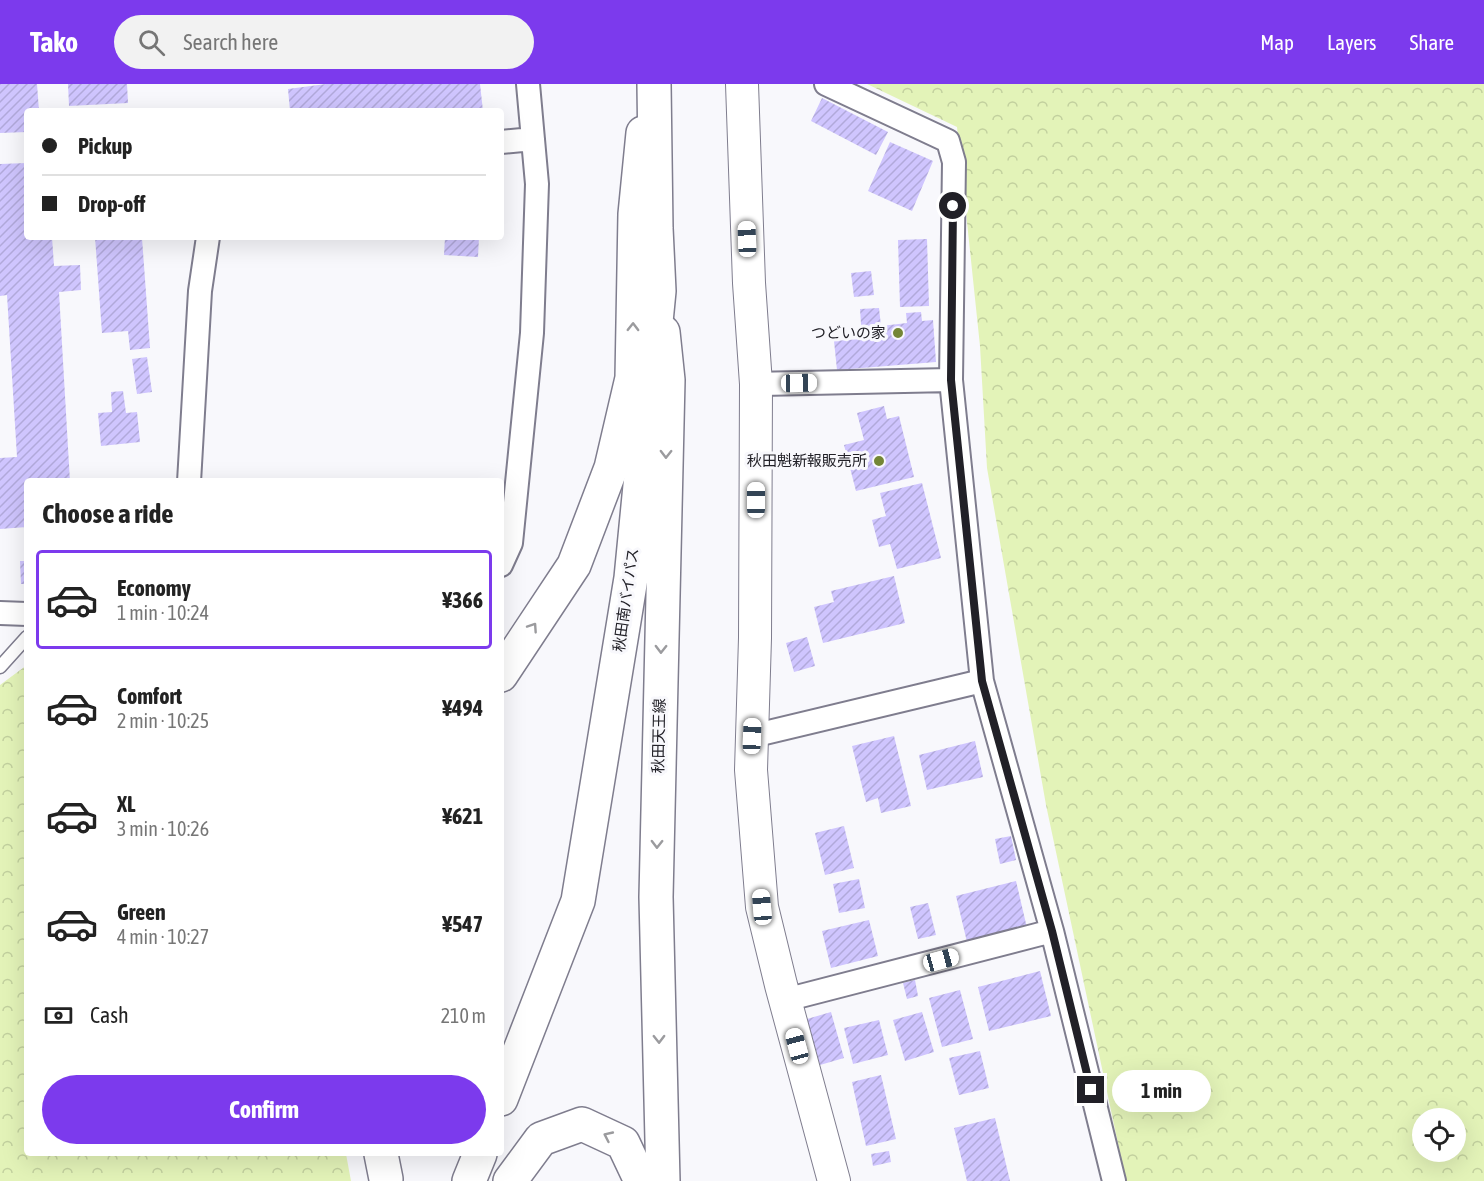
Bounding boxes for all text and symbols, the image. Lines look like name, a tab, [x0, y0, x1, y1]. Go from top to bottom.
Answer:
search box	[114, 15, 534, 69]
text: Tako	[30, 26, 78, 58]
icon: search	[135, 26, 168, 59]
text: Search here	[183, 29, 278, 55]
text: Map	[1260, 30, 1294, 54]
text: Layers	[1327, 30, 1377, 54]
text: Share	[1410, 30, 1454, 54]
text: Pickup	[78, 133, 133, 159]
text: Drop-off	[78, 191, 145, 217]
route start	[939, 192, 966, 219]
car	[737, 221, 757, 257]
one-way arrow	[627, 323, 639, 332]
place label: つどいの家	[811, 324, 886, 341]
marker: つどいの家	[891, 326, 905, 340]
car	[781, 374, 817, 392]
one-way arrow	[660, 450, 672, 459]
place label: 秋田魁新報販売所	[747, 452, 867, 469]
marker: 秋田魁新報販売所	[872, 454, 886, 468]
car	[747, 482, 765, 518]
text: Choose a ride	[42, 498, 174, 529]
street label: 秋田南バイパス	[610, 547, 641, 653]
icon: car	[45, 573, 99, 627]
text: Economy	[117, 575, 191, 601]
text: ¥366	[442, 587, 483, 613]
text: 1 min · 10:24	[117, 601, 209, 624]
one-way arrow	[526, 622, 537, 633]
one-way arrow	[655, 644, 667, 653]
icon: car	[45, 681, 99, 735]
text: Comfort	[117, 683, 182, 709]
text: ¥494	[442, 695, 483, 721]
street label: 秋田天王線	[649, 698, 668, 774]
text: 2 min · 10:25	[117, 709, 209, 732]
car	[742, 718, 762, 754]
icon: car	[45, 789, 99, 843]
text: XL	[117, 791, 135, 817]
text: ¥621	[442, 803, 483, 829]
text: 3 min · 10:26	[117, 817, 209, 840]
one-way arrow	[651, 839, 663, 848]
car	[751, 888, 773, 926]
icon: car	[45, 897, 99, 951]
text: Green	[117, 899, 166, 925]
text: ¥547	[442, 911, 483, 937]
text: 4 min · 10:27	[117, 925, 209, 948]
car	[921, 947, 961, 973]
icon: cash	[42, 999, 75, 1032]
text: Cash	[90, 1002, 129, 1028]
text: 210 m	[441, 1004, 486, 1027]
car	[784, 1026, 810, 1066]
one-way arrow	[653, 1034, 666, 1043]
callout: 1 min	[1112, 1069, 1211, 1111]
button: Confirm	[42, 1075, 486, 1144]
route end	[1077, 1076, 1104, 1103]
text: 1 min	[1141, 1079, 1182, 1102]
map controls	[1412, 1108, 1466, 1162]
button: locate	[1412, 1108, 1466, 1162]
one-way arrow	[604, 1132, 615, 1144]

